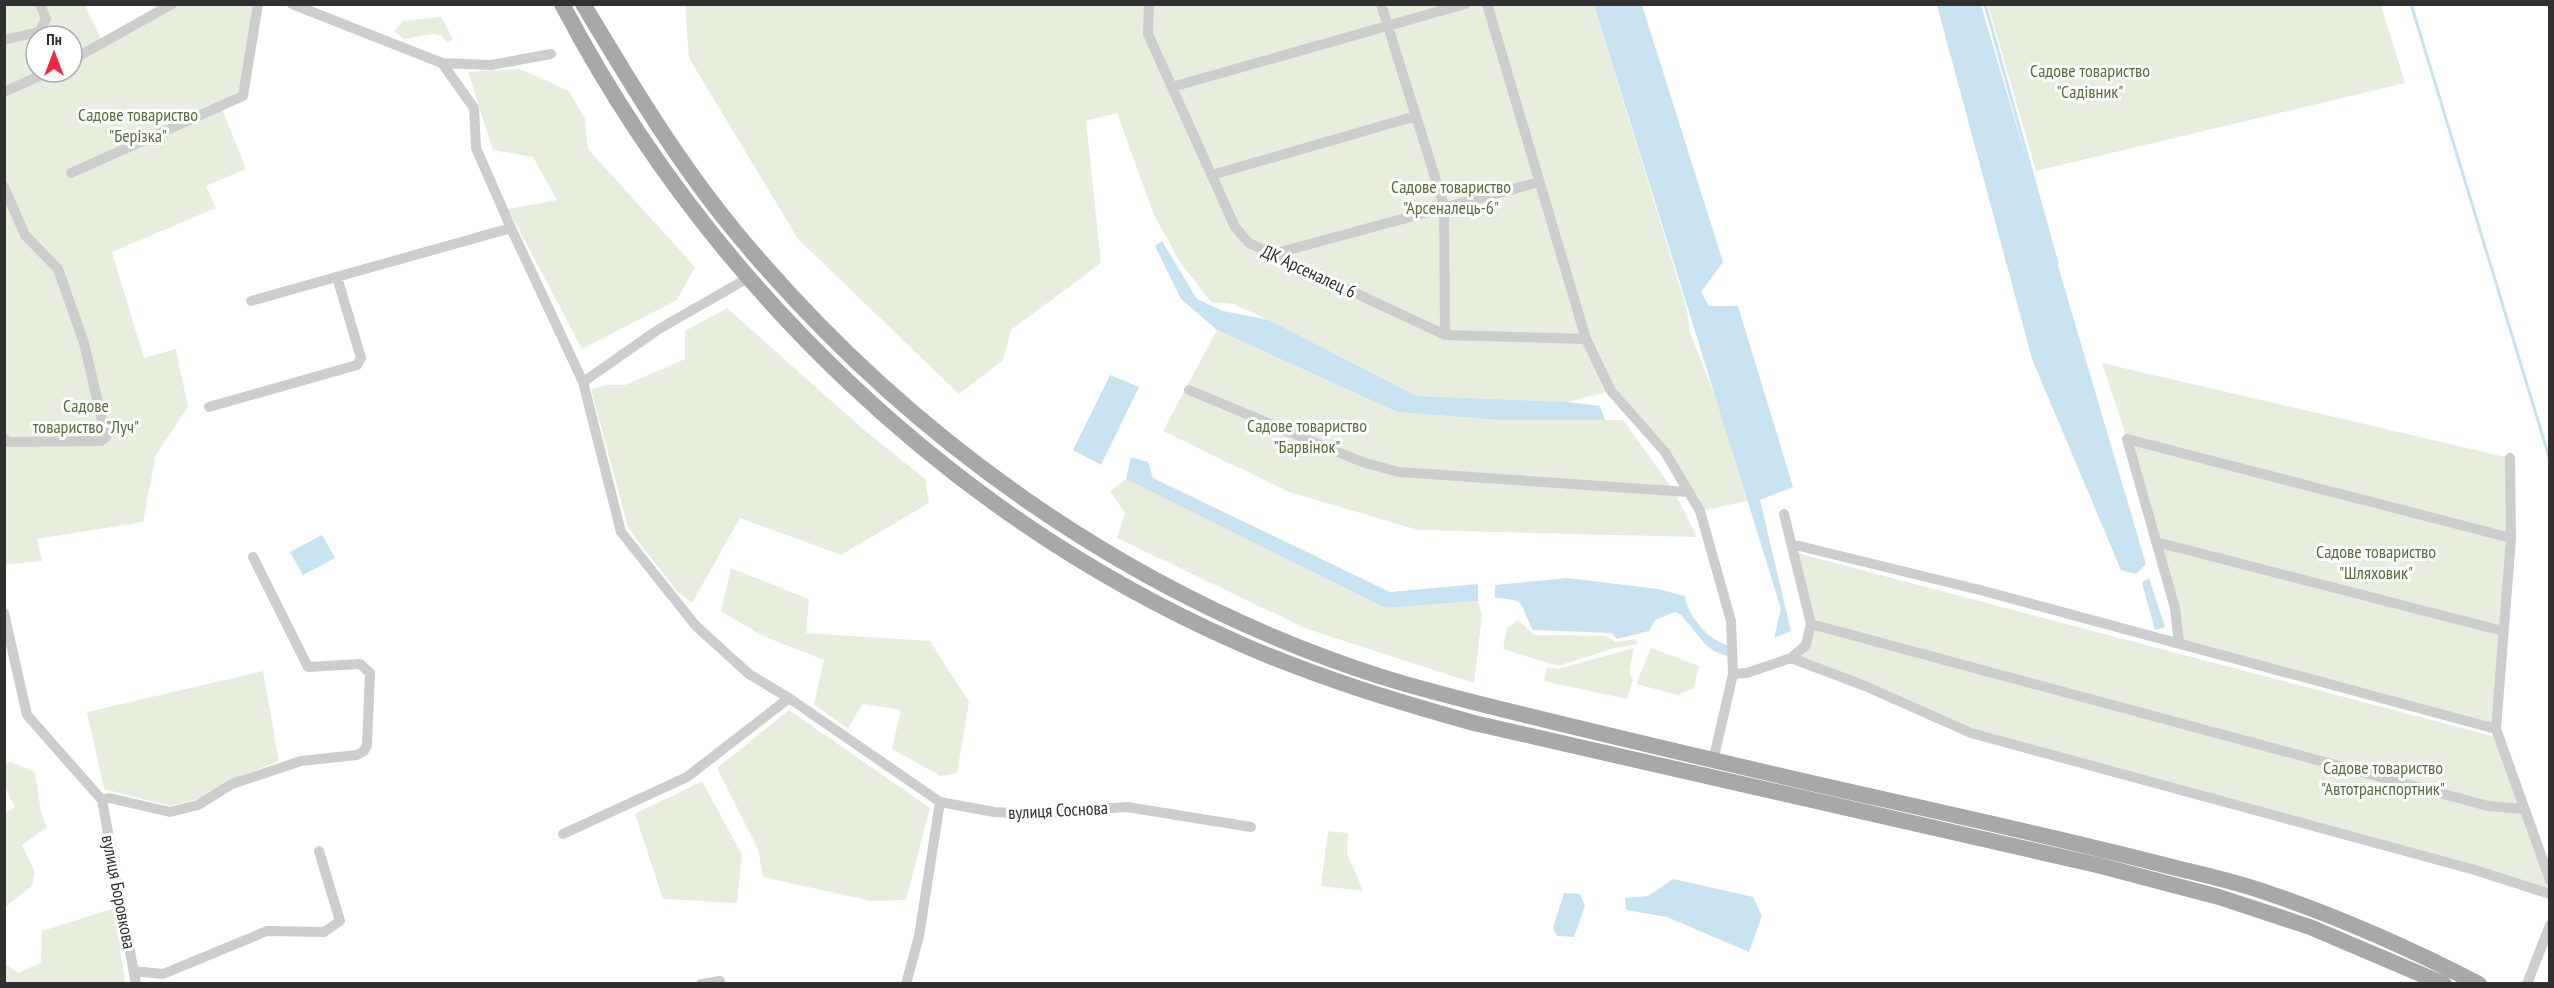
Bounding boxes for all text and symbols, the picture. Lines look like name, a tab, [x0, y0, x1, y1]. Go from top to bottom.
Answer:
north arrow	[24, 24, 84, 84]
text: Пн	[46, 29, 62, 49]
park label: Садове товариство "Садівник"	[2030, 59, 2150, 103]
park label: Садове товариство "Берізка"	[78, 103, 198, 147]
park label: Садове товариство "Арсеналець-6"	[1391, 175, 1511, 219]
street label: ДК Арсеналец 6	[1258, 239, 1360, 303]
park label: Садове товариство "Луч"	[33, 394, 139, 438]
park label: Садове товариство "Барвінок"	[1247, 414, 1367, 458]
park label: Садове товариство "Шляховик"	[2316, 540, 2436, 584]
park label: Садове товариство "Автотранспортник"	[2321, 756, 2445, 800]
street label: вулиця Соснова	[1008, 796, 1108, 824]
street label: вулиця Боровкова	[97, 833, 141, 951]

